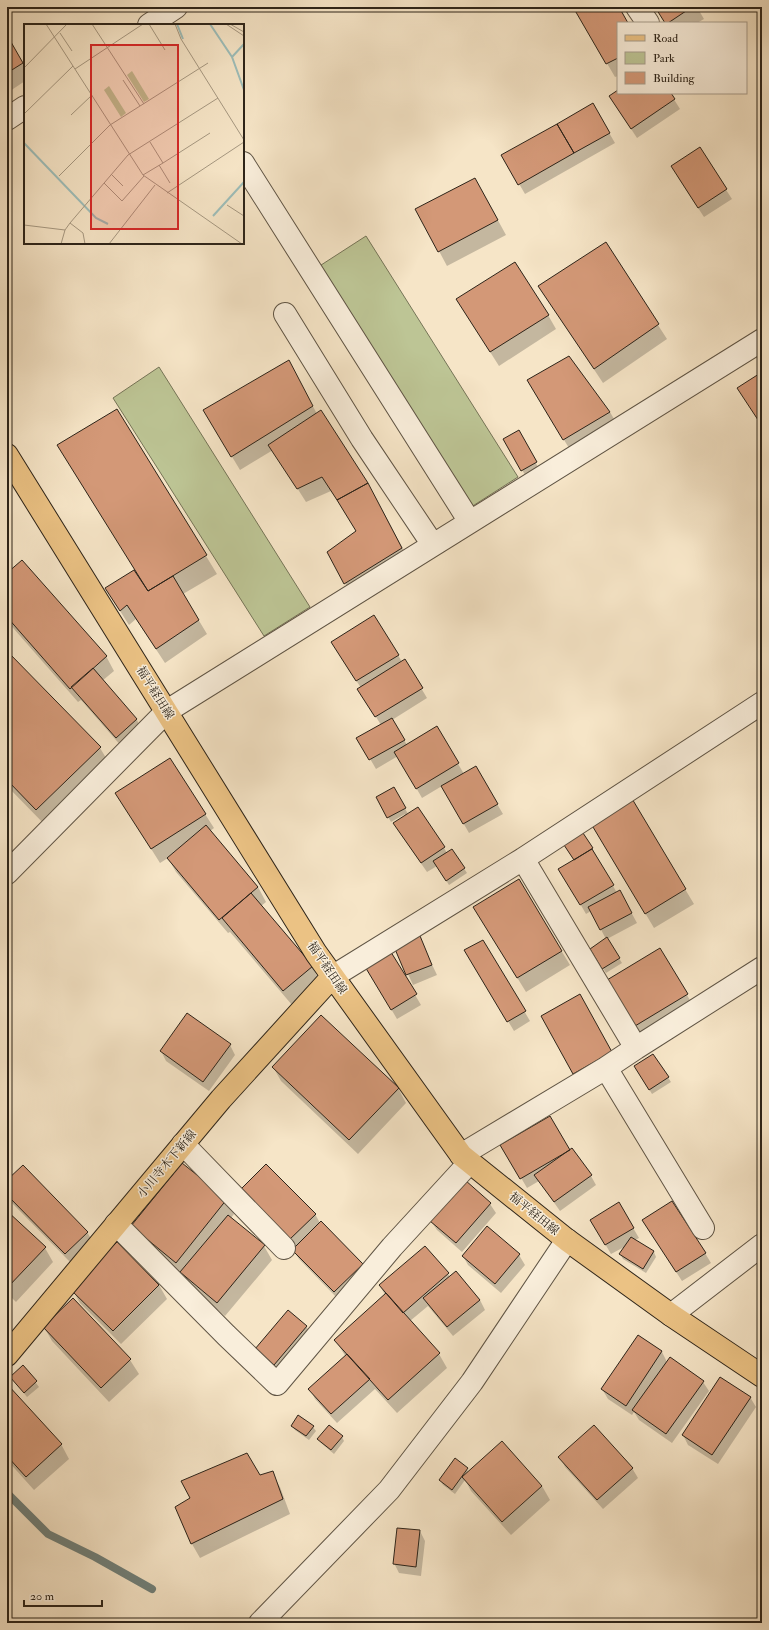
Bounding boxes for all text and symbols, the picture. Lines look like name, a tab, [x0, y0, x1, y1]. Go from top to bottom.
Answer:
legend	[617, 22, 747, 94]
inset map	[24, 24, 244, 244]
text: Road	[653, 31, 678, 46]
text: Park	[653, 51, 675, 66]
text: Building	[653, 71, 696, 86]
street label: 福平経田線	[133, 664, 177, 722]
street label: 福平経田線	[304, 939, 350, 997]
street label: 小川寺木下新線	[134, 1127, 200, 1201]
street label: 福平経田線	[506, 1189, 562, 1239]
scale bar	[24, 1582, 102, 1608]
text: 20 m	[30, 1589, 55, 1604]

